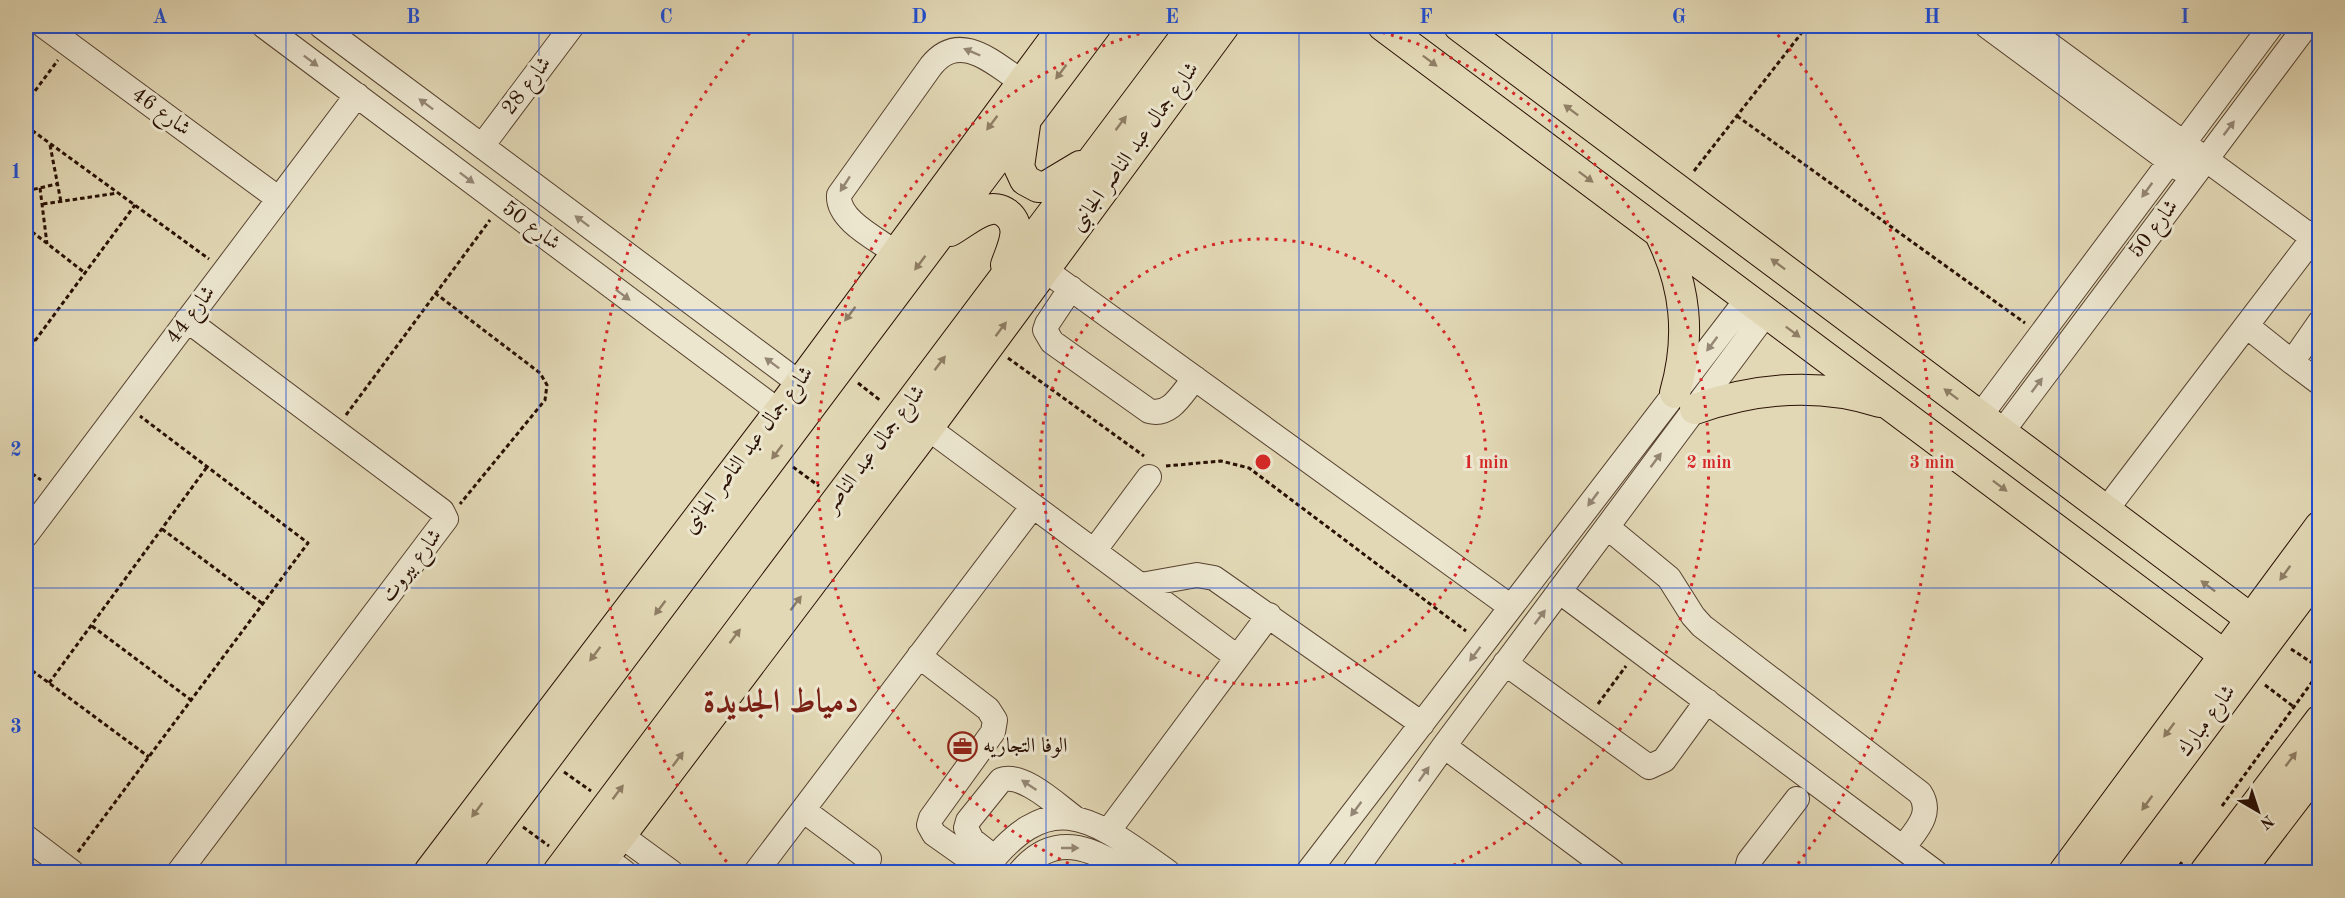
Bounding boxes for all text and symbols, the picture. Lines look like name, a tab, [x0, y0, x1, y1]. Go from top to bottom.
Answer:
text: A	[152, 8, 168, 28]
text: B	[406, 8, 420, 28]
text: C	[659, 8, 673, 28]
text: D	[911, 8, 927, 28]
text: E	[1165, 8, 1179, 28]
text: F	[1419, 8, 1433, 28]
text: G	[1672, 8, 1686, 28]
text: H	[1924, 8, 1940, 28]
text: I	[2181, 8, 2189, 28]
one-way arrow	[963, 47, 981, 57]
street label: شارع 28	[499, 53, 560, 123]
one-way arrow	[303, 54, 319, 67]
one-way arrow	[1422, 54, 1438, 67]
street label: شارع جمال عبد الناصر الجانبى	[1067, 59, 1208, 239]
one-way arrow	[1055, 65, 1067, 80]
street label: شارع 46	[124, 84, 194, 145]
one-way arrow	[418, 98, 434, 110]
one-way arrow	[1564, 104, 1579, 116]
one-way arrow	[1114, 115, 1126, 130]
one-way arrow	[986, 116, 998, 131]
one-way arrow	[2223, 121, 2235, 137]
text: 1	[10, 163, 22, 183]
one-way arrow	[459, 171, 475, 184]
one-way arrow	[1579, 171, 1594, 183]
one-way arrow	[840, 176, 851, 193]
one-way arrow	[2141, 181, 2153, 197]
street label: شارع 50	[2126, 196, 2187, 266]
street label: شارع 50	[494, 198, 564, 259]
one-way arrow	[574, 214, 590, 227]
one-way arrow	[914, 255, 926, 271]
one-way arrow	[1770, 259, 1785, 271]
street label: شارع 44	[163, 282, 224, 352]
one-way arrow	[615, 288, 631, 301]
one-way arrow	[845, 306, 857, 321]
one-way arrow	[995, 322, 1007, 338]
one-way arrow	[1785, 325, 1801, 338]
one-way arrow	[1706, 336, 1718, 352]
one-way arrow	[934, 355, 946, 370]
one-way arrow	[764, 357, 779, 369]
street label: شارع جمال عبد الناصر الجانبى	[679, 363, 822, 541]
one-way arrow	[2031, 378, 2043, 393]
street label: شارع جمال عبد الناصر	[819, 382, 934, 522]
one-way arrow	[1943, 388, 1959, 400]
text: 2	[10, 441, 22, 461]
one-way arrow	[772, 445, 784, 460]
centre of rings	[1253, 452, 1273, 472]
one-way arrow	[1650, 453, 1662, 468]
text: 1 min	[1463, 454, 1509, 472]
text: 2 min	[1686, 454, 1732, 472]
text: 3 min	[1909, 454, 1955, 472]
one-way arrow	[1992, 480, 2007, 492]
one-way arrow	[1588, 492, 1600, 507]
street label: شارع بيروت	[378, 525, 451, 610]
one-way arrow	[2279, 565, 2291, 581]
one-way arrow	[2200, 580, 2216, 592]
one-way arrow	[789, 595, 801, 610]
one-way arrow	[654, 600, 666, 616]
one-way arrow	[1534, 609, 1546, 625]
one-way arrow	[729, 629, 741, 645]
one-way arrow	[1468, 646, 1481, 662]
one-way arrow	[589, 647, 601, 662]
street label: شارع مبارك	[2173, 681, 2245, 764]
district label: دمياط الجديدة	[703, 686, 859, 721]
text: 3	[10, 718, 22, 738]
one-way arrow	[2163, 722, 2176, 738]
office icon: الوفا التجاريه	[946, 730, 978, 762]
place label: الوفا التجاريه	[983, 736, 1068, 758]
one-way arrow	[672, 751, 684, 766]
one-way arrow	[2284, 751, 2296, 766]
one-way arrow	[1418, 766, 1430, 782]
one-way arrow	[1021, 779, 1037, 791]
north arrow	[2228, 781, 2288, 841]
one-way arrow	[612, 785, 624, 801]
one-way arrow	[2141, 795, 2153, 810]
one-way arrow	[471, 801, 483, 817]
one-way arrow	[1350, 801, 1363, 817]
text: N	[2256, 811, 2276, 832]
one-way arrow	[1061, 843, 1080, 853]

